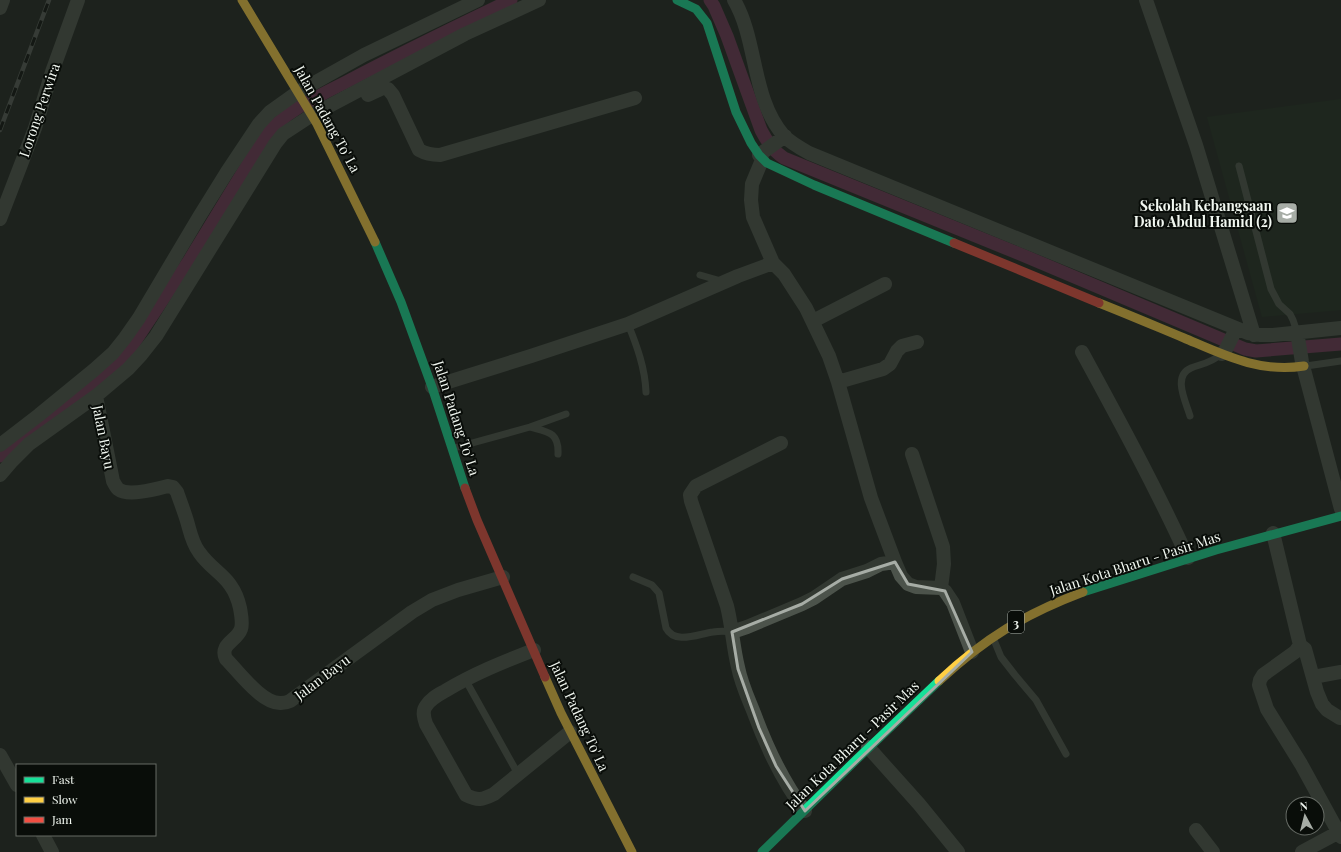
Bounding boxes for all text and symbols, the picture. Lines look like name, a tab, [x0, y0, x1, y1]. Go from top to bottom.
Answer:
street label: Lorong Perwira	[14, 61, 64, 159]
street label: Jalan Padang To' La	[290, 61, 365, 176]
place label: Sekolah Kebangsaan Dato Abdul Hamid (2)	[1134, 196, 1272, 231]
school or university icon: Sekolah Kebangsaan Dato Abdul Hamid (2)	[1274, 200, 1300, 226]
street label: Jalan Padang To' La	[429, 357, 485, 478]
street label: Jalan Bayu	[88, 402, 120, 471]
street label: Jalan Kota Bharu - Pasir Mas	[1046, 526, 1223, 600]
road number: 3	[1008, 611, 1024, 633]
street label: Jalan Bayu	[290, 650, 354, 705]
street label: Jalan Padang To' La	[546, 657, 614, 774]
street label: Jalan Kota Bharu - Pasir Mas	[780, 676, 923, 815]
legend	[16, 764, 156, 836]
text: Fast	[52, 771, 75, 787]
text: Slow	[52, 791, 78, 807]
north arrow	[1285, 796, 1325, 836]
text: N	[1299, 798, 1309, 814]
text: Jam	[51, 811, 73, 827]

